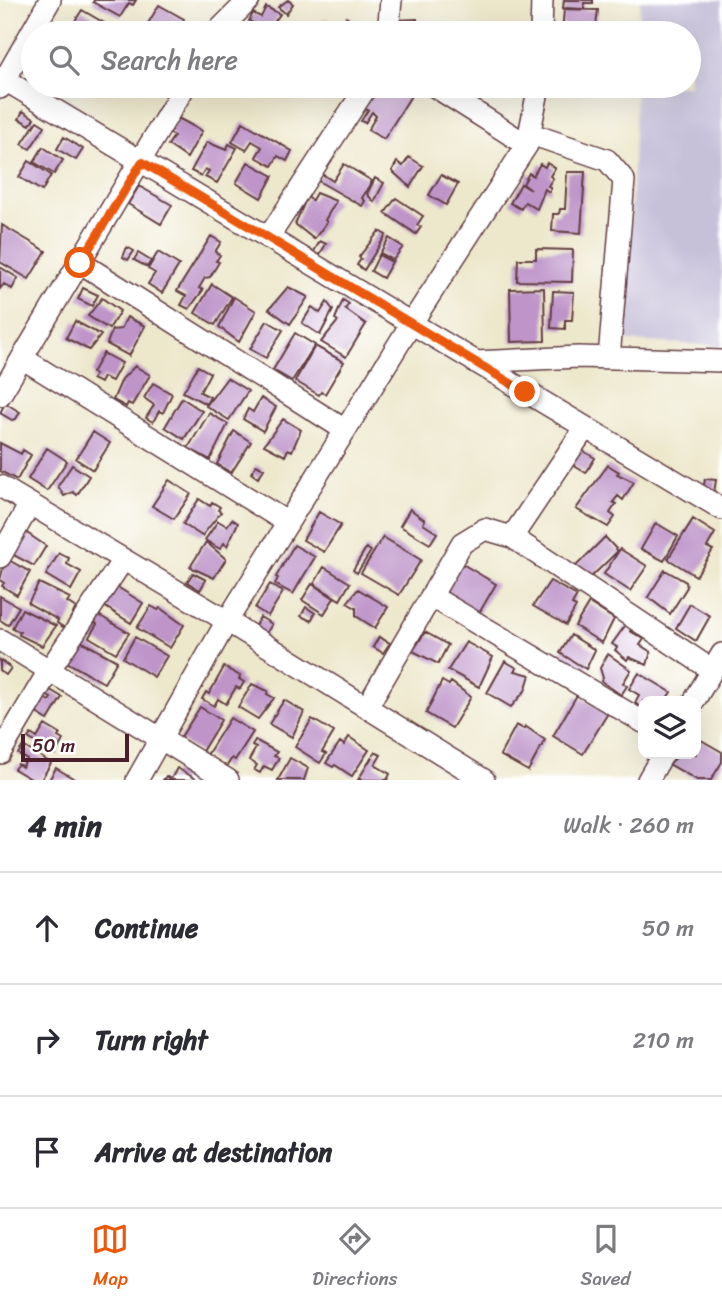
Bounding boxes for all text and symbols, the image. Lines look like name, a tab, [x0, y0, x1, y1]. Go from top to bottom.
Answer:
search box	[21, 21, 701, 98]
text: Search here	[101, 37, 238, 83]
icon: search	[45, 41, 83, 79]
route start	[64, 247, 95, 278]
route end	[509, 376, 540, 407]
map controls	[638, 696, 701, 759]
button: layers	[638, 696, 701, 759]
text: 50 m	[32, 729, 75, 762]
scale bar	[21, 731, 130, 763]
text: 4 min	[28, 799, 102, 853]
text: Walk · 260 m	[563, 805, 694, 846]
text: Continue	[95, 905, 198, 951]
text: 50 m	[642, 908, 694, 949]
icon: ahead	[28, 909, 66, 947]
text: Turn right	[95, 1017, 208, 1063]
text: 210 m	[633, 1020, 694, 1061]
icon: right	[28, 1021, 66, 1059]
text: Arrive at destination	[95, 1129, 332, 1175]
icon: arrive	[28, 1133, 66, 1171]
tab: Map	[91, 1220, 129, 1295]
tab: Directions	[312, 1220, 398, 1295]
tab: Saved	[580, 1220, 631, 1295]

